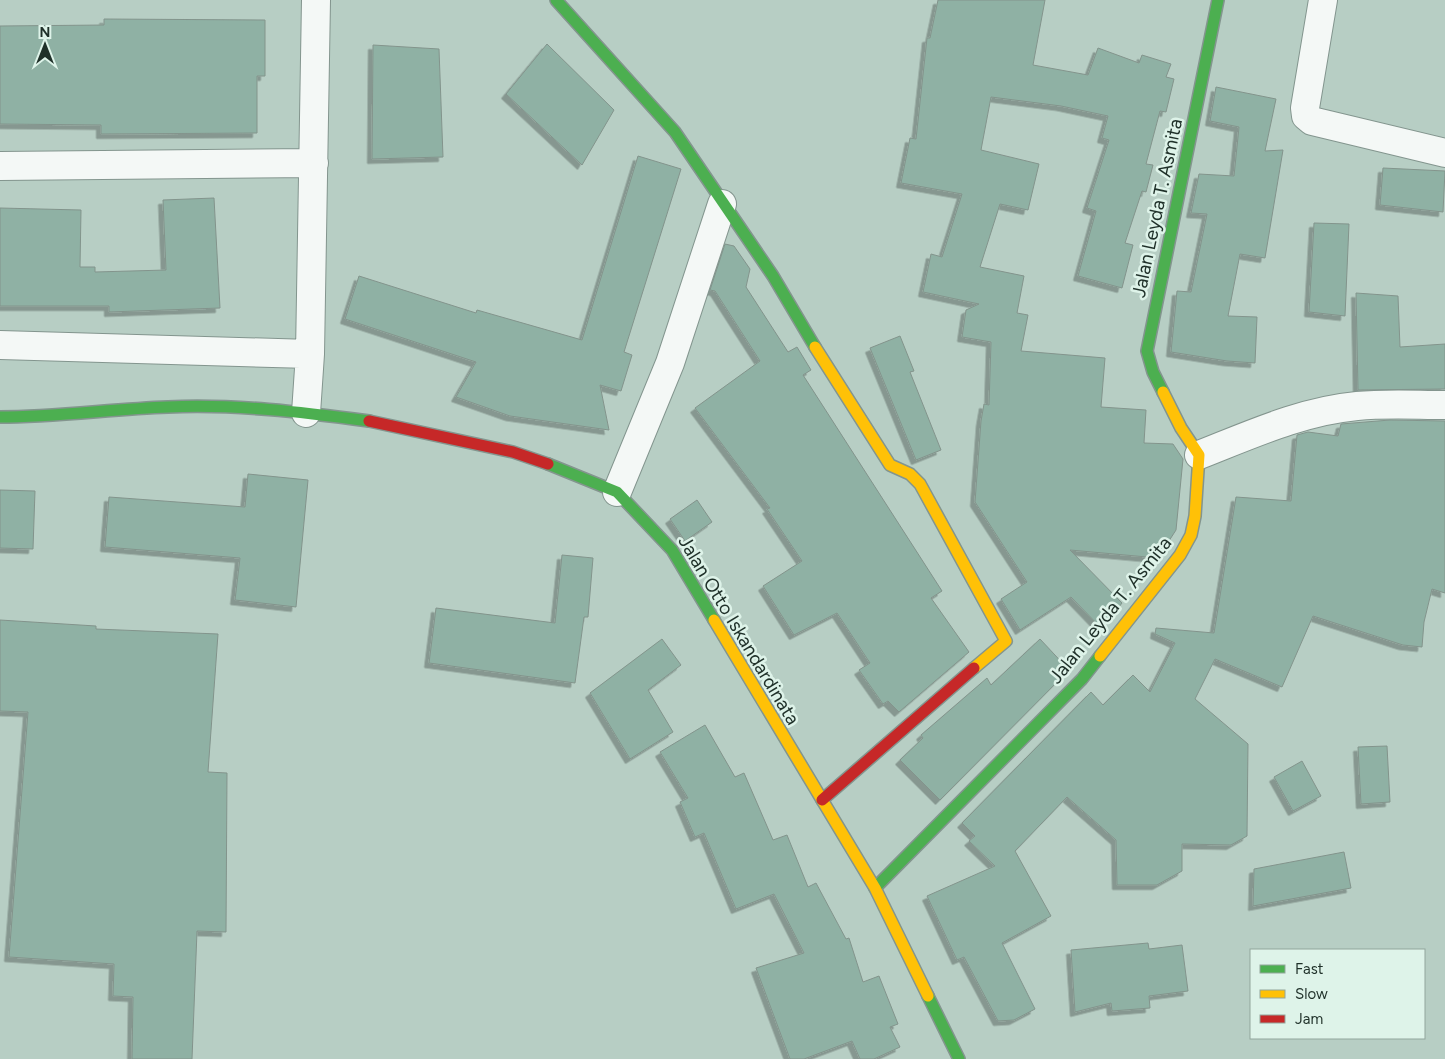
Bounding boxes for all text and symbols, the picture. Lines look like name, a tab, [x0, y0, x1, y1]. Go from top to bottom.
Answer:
north arrow	[20, 20, 70, 70]
text: N	[40, 24, 50, 41]
street label: Jalan Leyda T. Asmita	[1127, 117, 1187, 299]
street label: Jalan Otto Iskandardinata	[673, 531, 805, 729]
street label: Jalan Leyda T. Asmita	[1044, 532, 1176, 688]
legend	[1250, 949, 1425, 1039]
text: Fast	[1295, 960, 1324, 978]
text: Slow	[1295, 985, 1328, 1003]
text: Jam	[1295, 1010, 1323, 1028]

